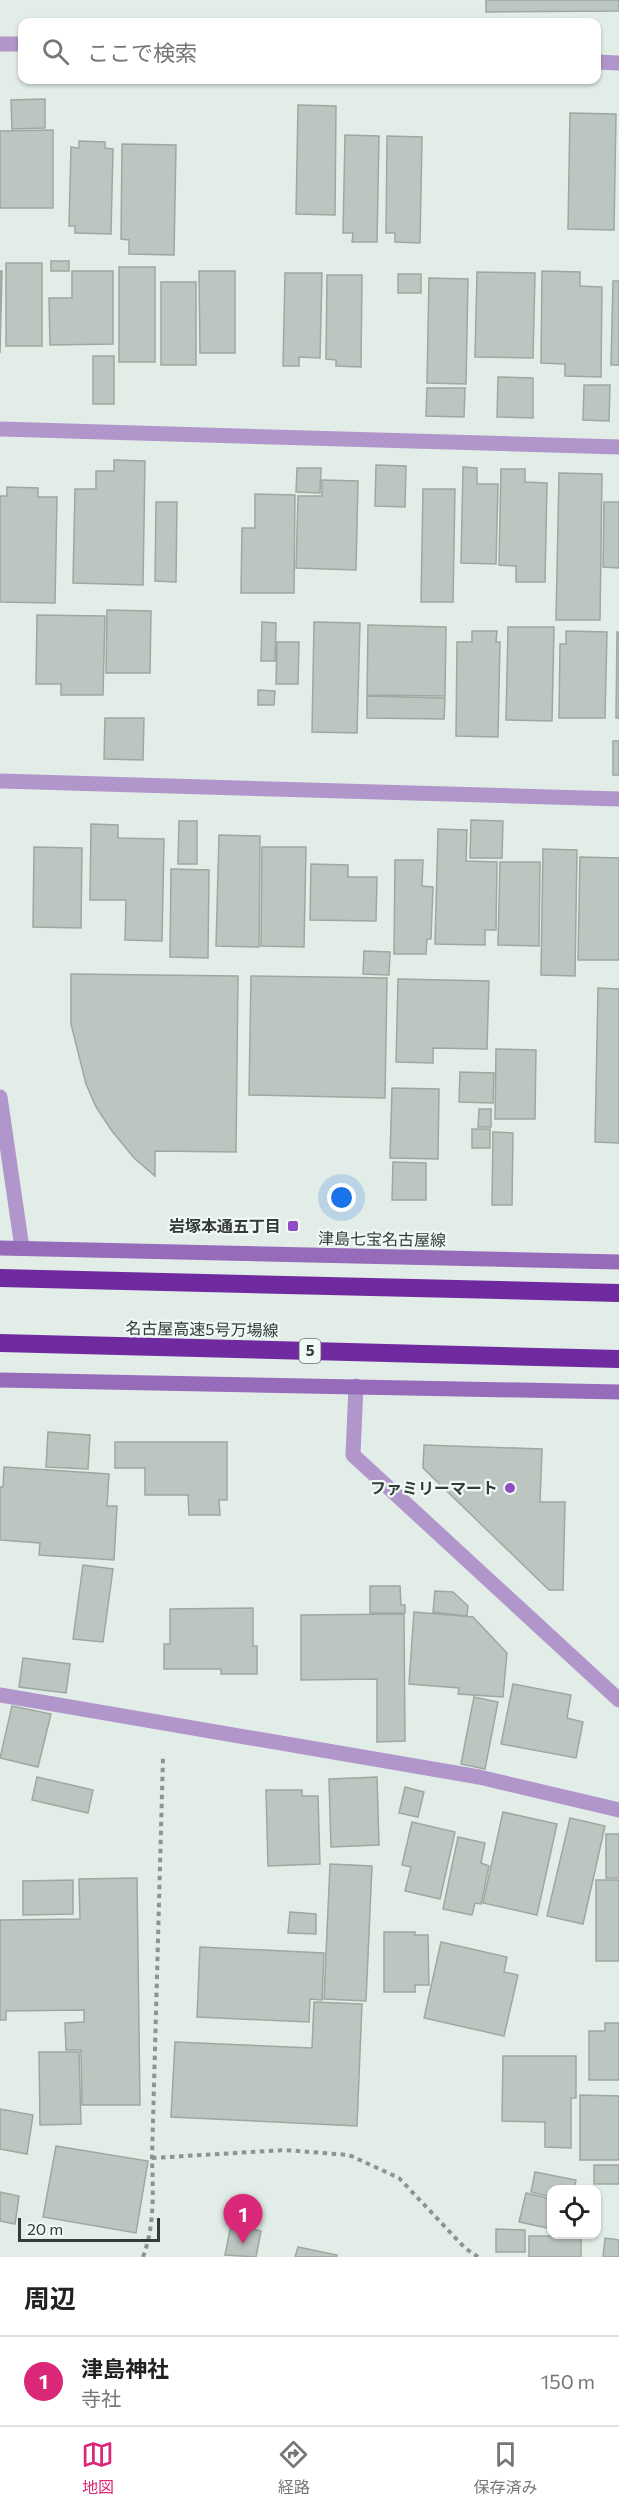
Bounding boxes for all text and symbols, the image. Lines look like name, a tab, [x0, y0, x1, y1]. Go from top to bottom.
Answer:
search box	[18, 18, 601, 84]
icon: search	[39, 35, 72, 68]
text: ここで検索	[87, 39, 197, 66]
your location	[327, 1183, 356, 1212]
place label: 岩塚本通五丁目	[169, 1216, 281, 1235]
marker: 岩塚本通五丁目	[286, 1219, 300, 1233]
street label: 津島七宝名古屋線	[318, 1228, 446, 1249]
street label: 名古屋高速5号万場線	[125, 1318, 279, 1339]
road number: 5	[300, 1339, 320, 1363]
place label: ファミリーマート	[370, 1478, 498, 1497]
marker: ファミリーマート	[503, 1481, 517, 1495]
map controls	[547, 2185, 601, 2239]
button: locate	[547, 2185, 601, 2239]
pin: 1	[224, 2194, 262, 2244]
scale bar	[18, 2215, 160, 2242]
text: 20 m	[27, 2219, 63, 2238]
text: 周辺	[24, 2282, 76, 2313]
text: 津島神社	[81, 2355, 169, 2382]
text: 1	[39, 2369, 48, 2393]
text: 150 m	[541, 2369, 595, 2393]
text: 寺社	[81, 2386, 121, 2410]
tab: 地図	[81, 2438, 114, 2498]
tab: 経路	[277, 2438, 310, 2498]
tab: 保存済み	[473, 2438, 537, 2498]

